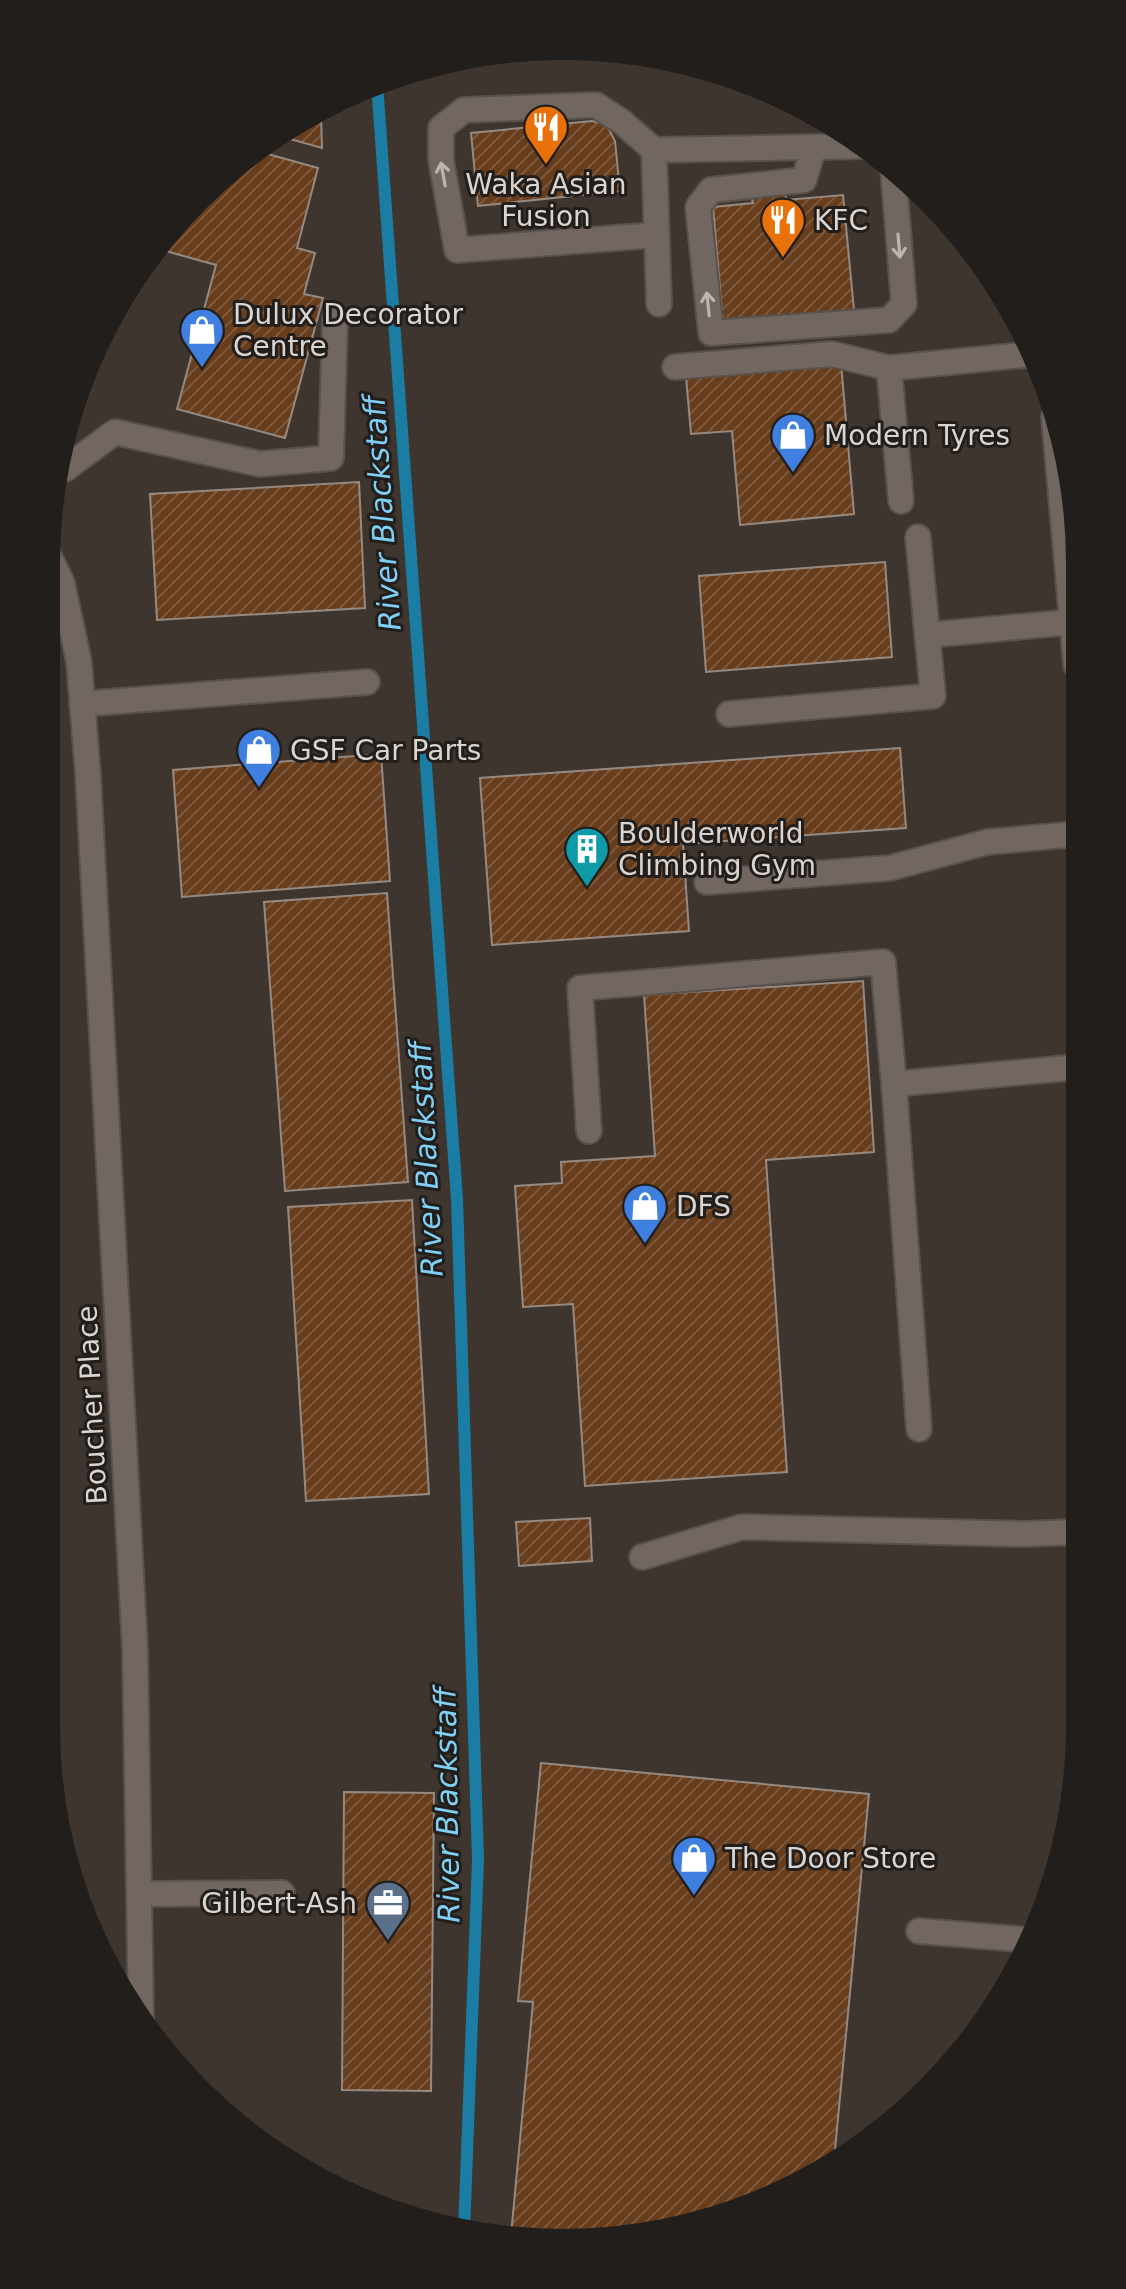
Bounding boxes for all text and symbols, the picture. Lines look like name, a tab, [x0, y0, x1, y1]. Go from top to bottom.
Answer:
restaurant icon: Waka Asian Fusion	[522, 103, 570, 166]
one-way arrow	[435, 161, 450, 187]
place label: Waka Asian Fusion	[465, 168, 627, 233]
restaurant icon: KFC	[759, 196, 807, 259]
place label: KFC	[814, 204, 868, 237]
one-way arrow	[892, 232, 907, 259]
one-way arrow	[700, 291, 715, 318]
place label: Dulux Decorator Centre	[233, 298, 463, 363]
shop icon: Dulux Decorator Centre	[178, 306, 226, 369]
water label: River Blackstaff	[356, 391, 408, 632]
shop icon: Modern Tyres	[769, 411, 817, 474]
place label: Modern Tyres	[824, 419, 1010, 452]
shop icon: GSF Car Parts	[235, 726, 283, 789]
place label: GSF Car Parts	[290, 734, 481, 767]
place label: Boulderworld Climbing Gym	[618, 817, 816, 882]
building icon: Boulderworld Climbing Gym	[563, 825, 611, 888]
water label: River Blackstaff	[402, 1037, 450, 1278]
shop icon: DFS	[621, 1182, 669, 1245]
place label: DFS	[676, 1190, 731, 1223]
street label: Boucher Place	[70, 1305, 114, 1505]
water label: River Blackstaff	[427, 1683, 467, 1923]
shop icon: The Door Store	[670, 1834, 718, 1897]
place label: The Door Store	[724, 1842, 936, 1875]
office icon: Gilbert-Ash	[364, 1879, 412, 1942]
place label: Gilbert-Ash	[201, 1887, 357, 1920]

